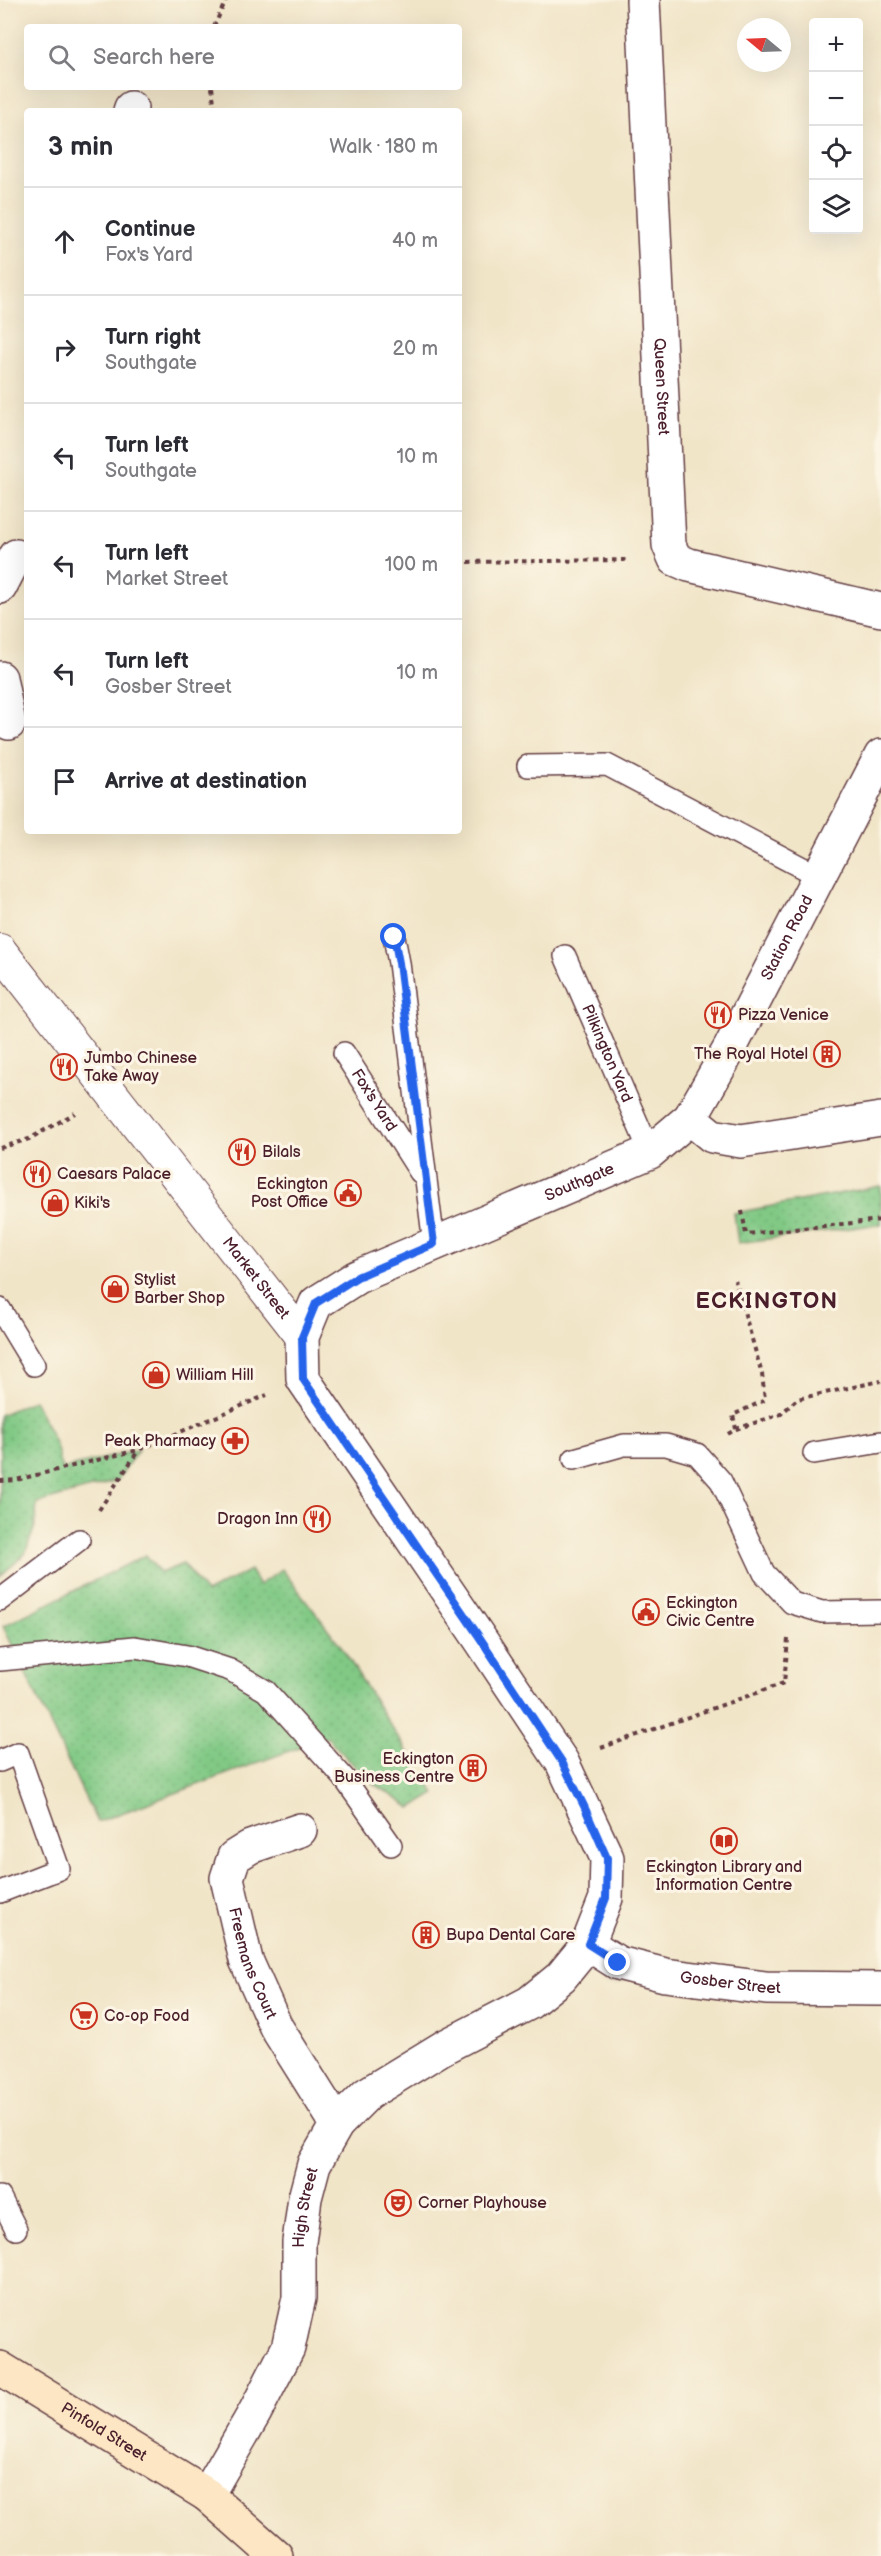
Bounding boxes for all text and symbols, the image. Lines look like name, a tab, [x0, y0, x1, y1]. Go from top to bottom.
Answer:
north arrow	[737, 18, 791, 72]
map controls	[809, 18, 863, 234]
button: +	[809, 18, 863, 72]
search box	[24, 24, 462, 90]
icon: search	[45, 41, 78, 74]
text: Search here	[93, 44, 215, 71]
button: −	[809, 72, 863, 126]
button: locate	[809, 126, 863, 180]
text: 3 min	[48, 132, 113, 163]
text: Walk · 180 m	[329, 135, 438, 159]
button: layers	[809, 180, 863, 234]
text: Continue	[105, 216, 195, 243]
icon: ahead	[48, 225, 81, 258]
text: 40 m	[392, 229, 438, 253]
text: Fox's Yard	[105, 243, 193, 267]
text: Turn right	[105, 324, 201, 351]
icon: right	[48, 333, 81, 366]
text: 20 m	[393, 337, 438, 361]
street label: Queen Street	[650, 337, 673, 436]
text: Southgate	[105, 351, 197, 375]
text: Turn left	[105, 432, 189, 459]
icon: left	[48, 441, 81, 474]
text: 10 m	[397, 445, 438, 469]
text: Southgate	[105, 459, 197, 483]
text: Turn left	[105, 540, 189, 567]
icon: left	[48, 549, 81, 582]
text: 100 m	[385, 553, 438, 577]
text: Market Street	[105, 567, 228, 591]
text: Turn left	[105, 648, 189, 675]
icon: left	[48, 657, 81, 690]
text: 10 m	[397, 661, 438, 685]
text: Gosber Street	[105, 675, 232, 699]
icon: arrive	[48, 765, 81, 798]
text: Arrive at destination	[105, 768, 307, 795]
street label: Station Road	[757, 892, 817, 983]
route start	[380, 923, 406, 949]
restaurant icon: Pizza Venice	[703, 1000, 733, 1030]
street label: Pilkington Yard	[578, 1001, 637, 1105]
place label: Pizza Venice	[738, 1006, 829, 1025]
building icon: The Royal Hotel	[812, 1039, 842, 1069]
place label: The Royal Hotel	[694, 1045, 808, 1064]
place label: Jumbo Chinese Take Away	[84, 1049, 197, 1086]
restaurant icon: Jumbo Chinese Take Away	[49, 1052, 79, 1082]
street label: Fox's Yard	[347, 1065, 401, 1135]
restaurant icon: Bilals	[227, 1137, 257, 1167]
place label: Bilals	[262, 1143, 301, 1162]
restaurant icon: Caesars Palace	[22, 1159, 52, 1189]
street label: Southgate	[542, 1159, 617, 1205]
place label: Caesars Palace	[57, 1165, 171, 1184]
place label: Eckington Post Office	[251, 1175, 329, 1212]
public building icon: Eckington Post Office	[333, 1178, 363, 1208]
shop icon: Kiki's	[40, 1188, 70, 1218]
place label: Kiki's	[74, 1194, 110, 1213]
street label: Market Street	[218, 1233, 294, 1323]
place label: Stylist Barber Shop	[134, 1271, 225, 1308]
shop icon: Stylist Barber Shop	[100, 1274, 130, 1304]
district label: ECKINGTON	[695, 1288, 839, 1315]
shop icon: William Hill	[141, 1360, 171, 1390]
place label: William Hill	[176, 1366, 254, 1385]
pharmacy icon: Peak Pharmacy	[220, 1426, 250, 1456]
place label: Peak Pharmacy	[104, 1432, 217, 1451]
restaurant icon: Dragon Inn	[302, 1504, 332, 1534]
place label: Dragon Inn	[217, 1510, 298, 1529]
place label: Eckington Civic Centre	[666, 1594, 755, 1631]
public building icon: Eckington Civic Centre	[631, 1597, 661, 1627]
place label: Eckington Business Centre	[334, 1750, 455, 1787]
building icon: Eckington Business Centre	[458, 1753, 488, 1783]
library icon: Eckington Library and Information Centre	[709, 1826, 739, 1856]
place label: Eckington Library and Information Centre	[646, 1858, 802, 1895]
street label: Freemans Court	[225, 1905, 281, 2022]
building icon: Bupa Dental Care	[411, 1920, 441, 1950]
place label: Bupa Dental Care	[446, 1926, 576, 1945]
route end	[604, 1949, 630, 1975]
street label: Gosber Street	[679, 1968, 781, 1998]
supermarket icon: Co-op Food	[69, 2001, 99, 2031]
place label: Co-op Food	[104, 2007, 189, 2026]
street label: High Street	[290, 2165, 322, 2248]
theatre icon: Corner Playhouse	[383, 2188, 413, 2218]
place label: Corner Playhouse	[418, 2194, 547, 2213]
street label: Pinfold Street	[58, 2398, 150, 2465]

